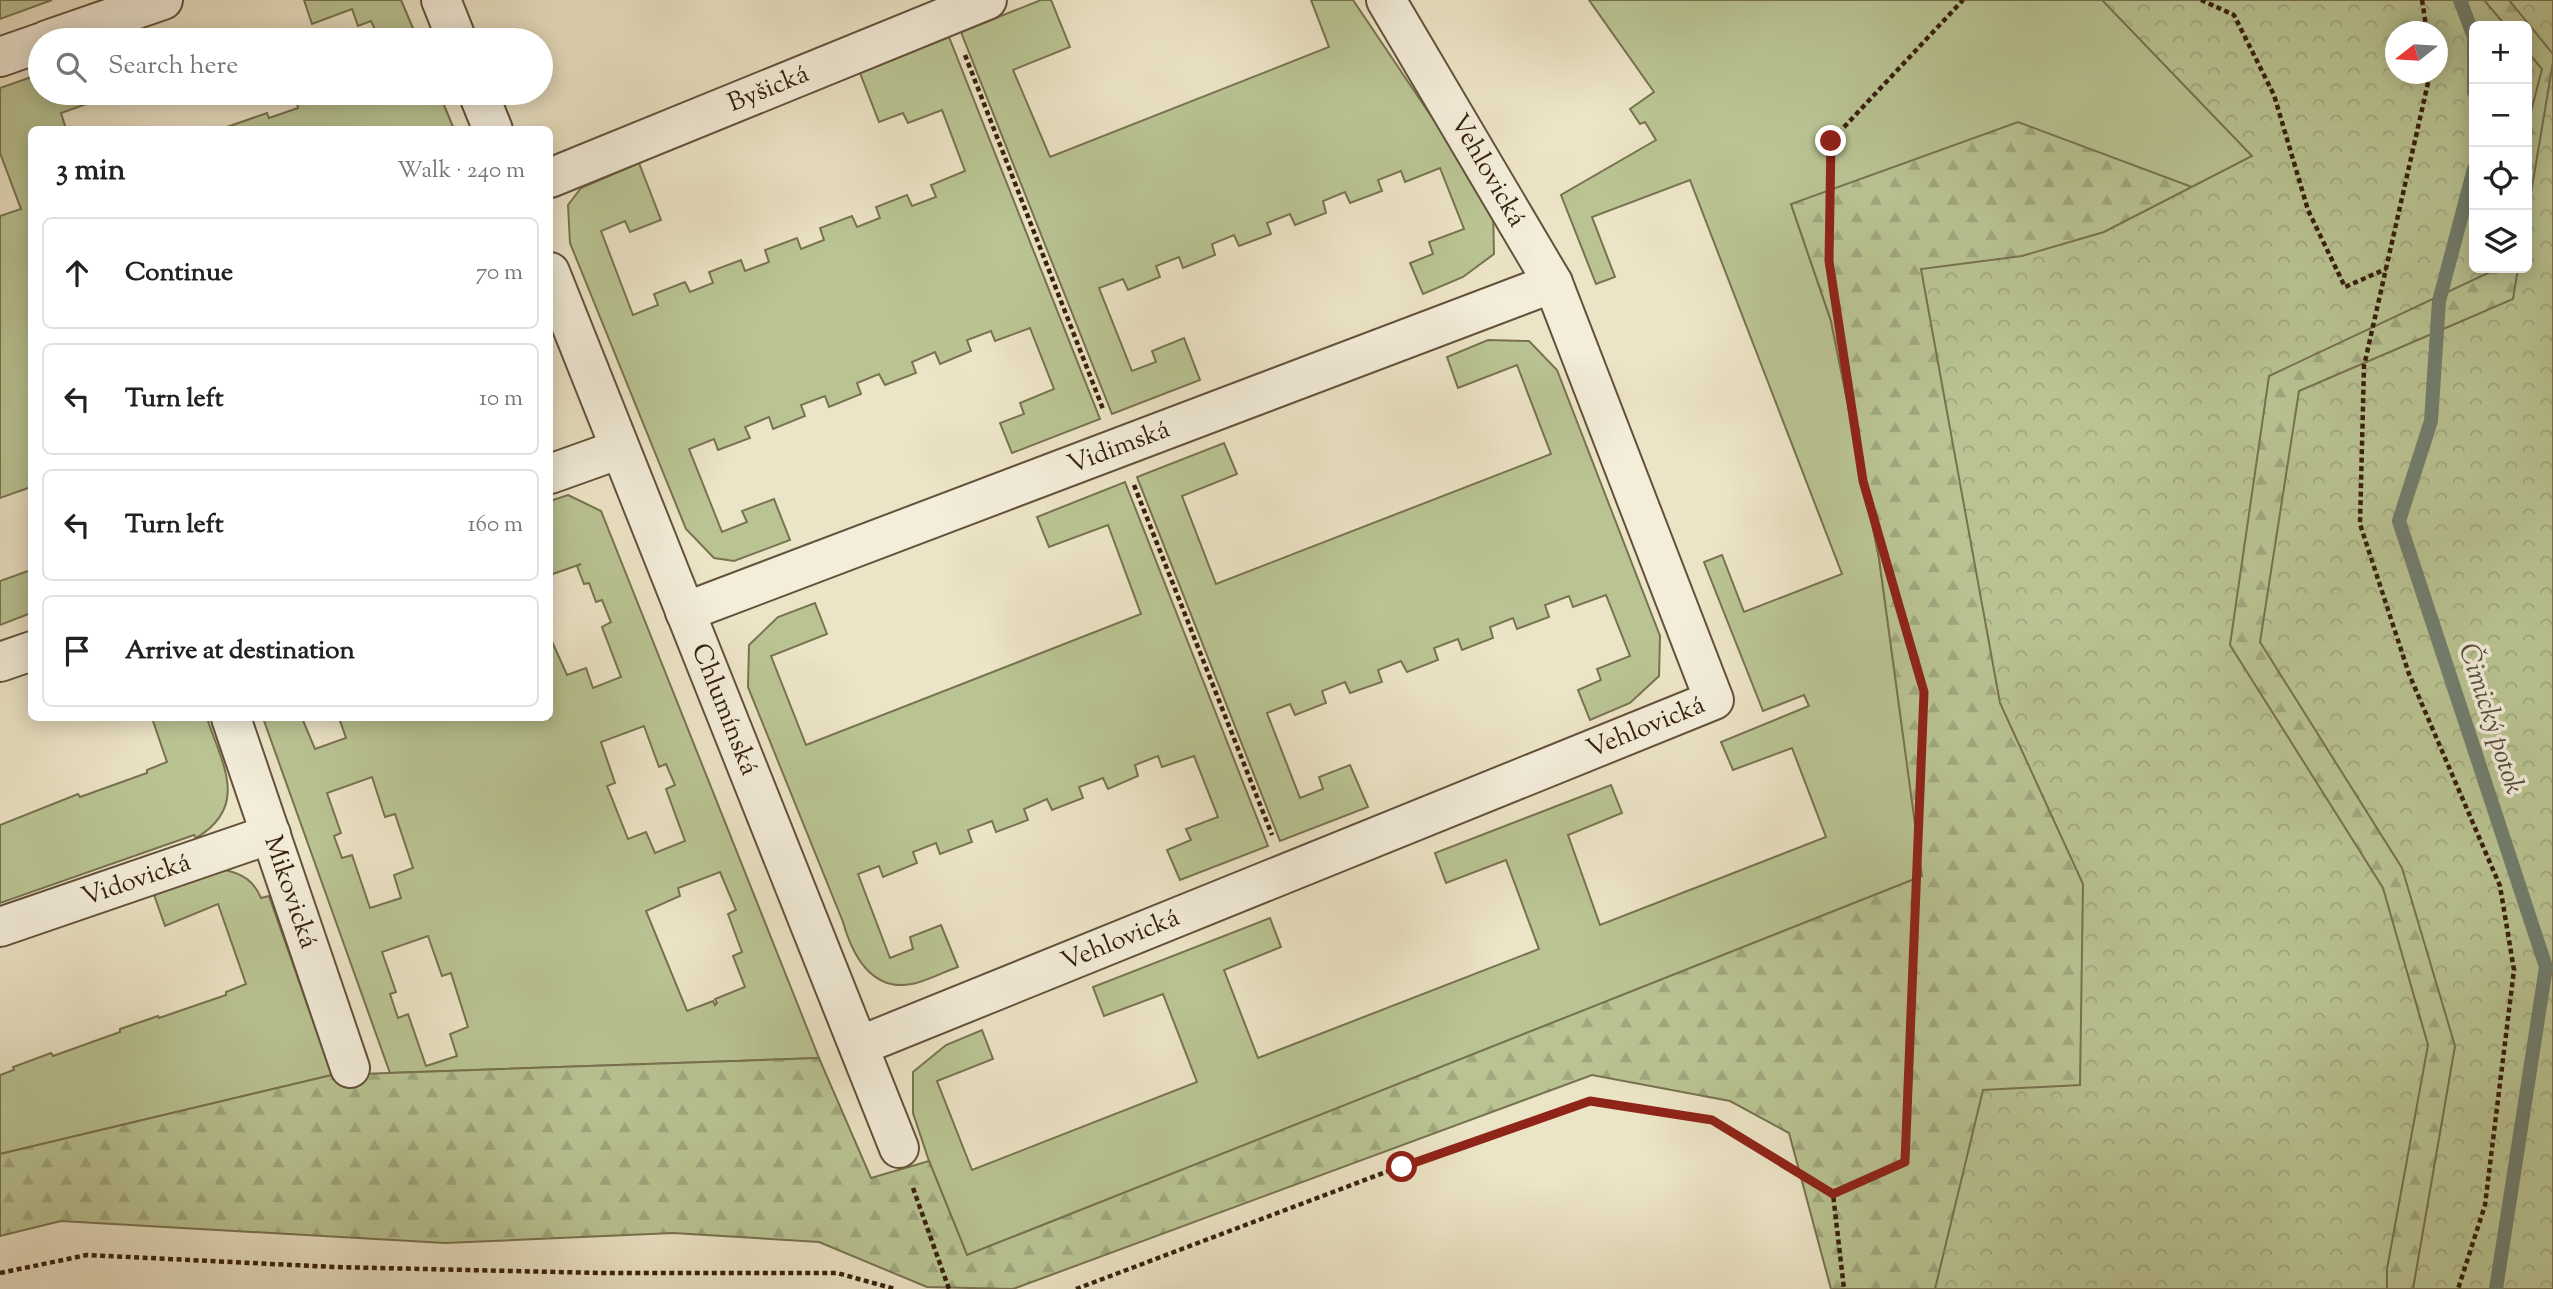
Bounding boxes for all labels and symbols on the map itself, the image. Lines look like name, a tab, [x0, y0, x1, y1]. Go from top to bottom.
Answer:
north arrow	[2385, 21, 2448, 84]
street label: Byšická	[722, 56, 815, 122]
street label: Vehlovická	[1440, 108, 1534, 234]
route end	[1815, 125, 1846, 156]
street label: Vidimská	[1062, 411, 1175, 484]
street label: Chlumínská	[681, 638, 767, 781]
water label: Čimický potok	[2447, 638, 2533, 800]
street label: Vehlovická	[1581, 687, 1711, 768]
street label: Mikovická	[254, 831, 327, 954]
street label: Vidovická	[77, 844, 196, 916]
street label: Vehlovická	[1056, 900, 1185, 981]
route start	[1386, 1151, 1417, 1182]

